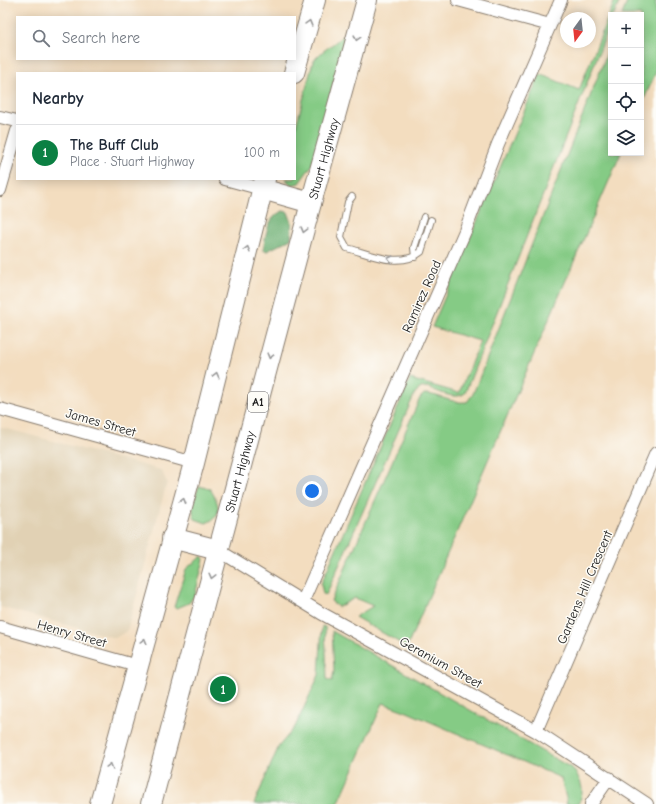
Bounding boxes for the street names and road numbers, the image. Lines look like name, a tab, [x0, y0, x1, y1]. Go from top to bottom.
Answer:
street label: Stuart Highway	[305, 116, 342, 201]
street label: Ramirez Road	[399, 258, 444, 335]
road number: A1	[248, 392, 268, 412]
street label: James Street	[64, 405, 139, 440]
street label: Stuart Highway	[222, 429, 258, 514]
street label: Gardens Hill Crescent	[554, 527, 616, 646]
street label: Henry Street	[36, 616, 109, 651]
street label: Geranium Street	[397, 634, 486, 692]

